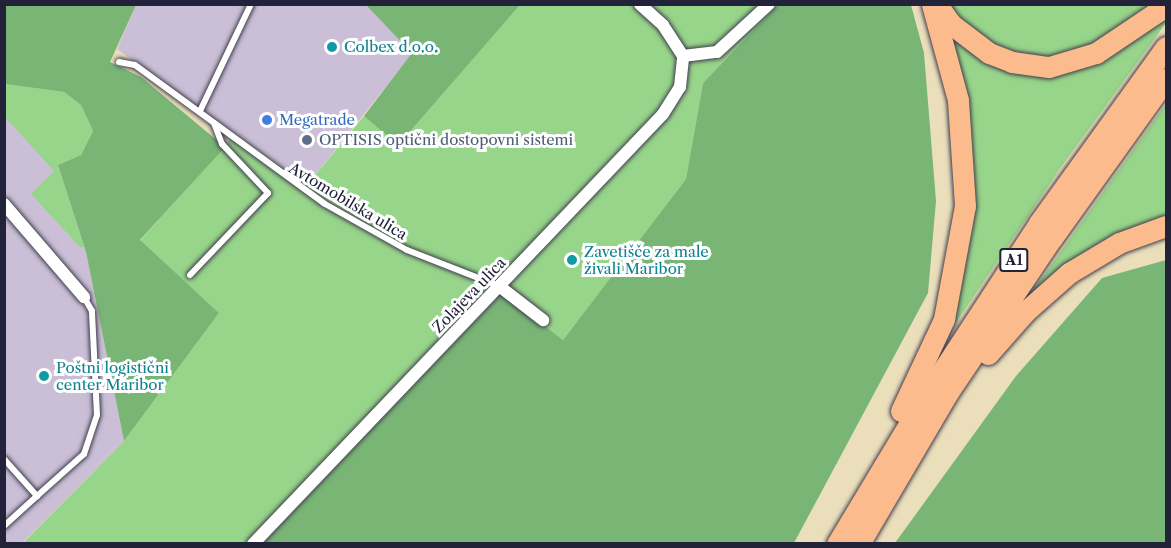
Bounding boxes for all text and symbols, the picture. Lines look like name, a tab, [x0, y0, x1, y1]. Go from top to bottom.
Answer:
place label: Colbex d.o.o.	[344, 38, 438, 56]
marker: Colbex d.o.o.	[325, 40, 339, 54]
place label: Megatrade	[279, 111, 355, 129]
marker: Megatrade	[260, 113, 274, 127]
place label: OPTISIS optični dostopovni sistemi	[319, 131, 573, 149]
marker: OPTISIS optični dostopovni sistemi	[300, 133, 314, 147]
street label: Avtomobilska ulica	[286, 159, 410, 243]
place label: Zavetišče za male živali Maribor	[584, 242, 709, 277]
road number: A1	[999, 249, 1029, 271]
marker: Zavetišče za male živali Maribor	[565, 253, 579, 267]
street label: Zolajeva ulica	[429, 254, 509, 336]
place label: Poštni logistični center Maribor	[56, 358, 169, 393]
marker: Poštni logistični center Maribor	[37, 369, 51, 383]

